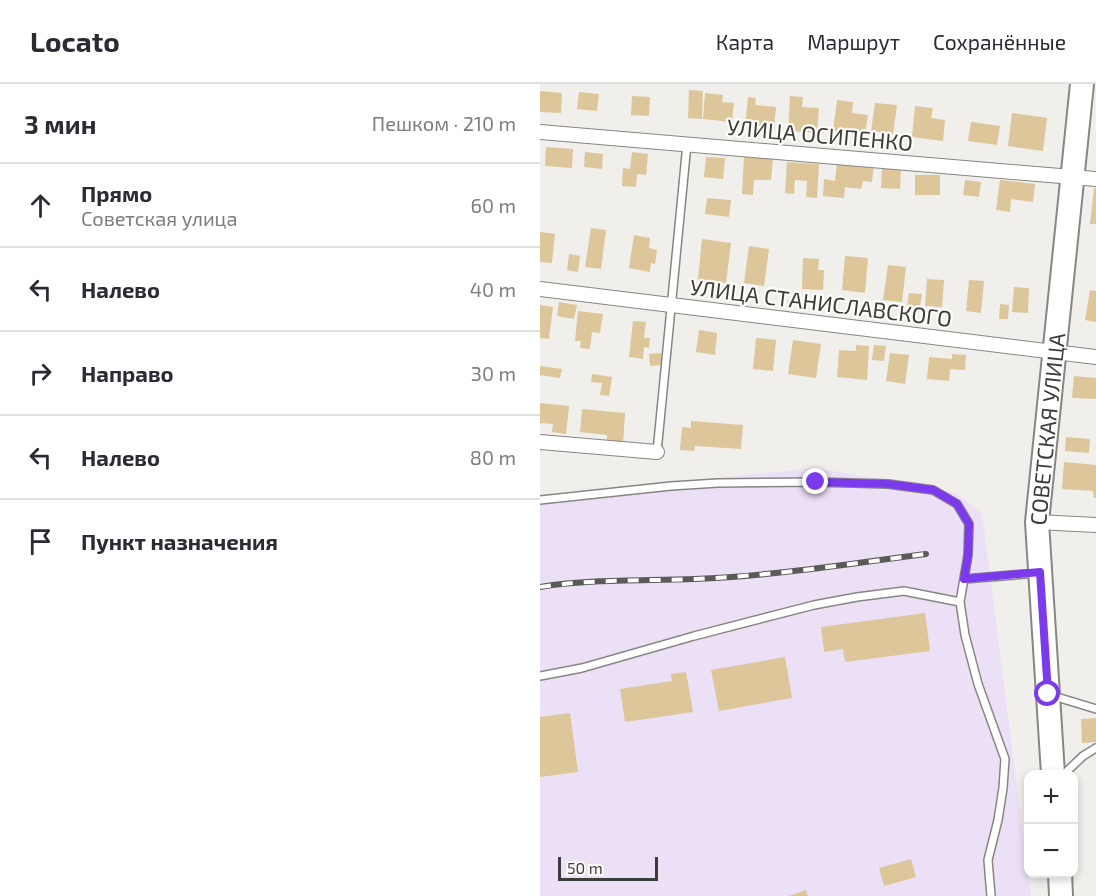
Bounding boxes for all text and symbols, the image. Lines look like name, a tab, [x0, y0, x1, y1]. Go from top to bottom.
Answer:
text: Locato	[30, 24, 120, 58]
text: Карта	[716, 29, 774, 54]
text: Маршрут	[807, 29, 900, 54]
text: Сохранённые	[933, 29, 1066, 54]
text: 3 мин	[24, 108, 96, 139]
text: Пешком · 210 m	[372, 111, 516, 135]
street label: УЛИЦА ОСИПЕНКО	[726, 113, 914, 155]
text: Прямо	[81, 180, 152, 206]
icon: ahead	[24, 189, 57, 222]
text: 60 m	[471, 193, 516, 217]
text: Советская улица	[81, 206, 238, 230]
icon: left	[24, 273, 57, 306]
street label: УЛИЦА СТАНИСЛАВСКОГО	[688, 273, 954, 331]
text: Налево	[81, 276, 160, 302]
text: 40 m	[470, 277, 516, 301]
street label: СОВЕТСКАЯ УЛИЦА	[1024, 331, 1069, 526]
icon: right	[24, 357, 57, 390]
text: Направо	[81, 360, 174, 386]
text: 30 m	[471, 361, 516, 385]
icon: left	[24, 441, 57, 474]
text: Налево	[81, 444, 160, 470]
text: 80 m	[470, 445, 516, 469]
route end	[802, 468, 828, 494]
icon: arrive	[24, 525, 57, 558]
text: Пункт назначения	[81, 528, 278, 554]
route start	[1034, 680, 1060, 706]
map controls	[1024, 770, 1078, 878]
button: +	[1024, 770, 1078, 824]
button: −	[1024, 824, 1078, 878]
scale bar	[558, 854, 658, 882]
text: 50 m	[567, 858, 603, 877]

